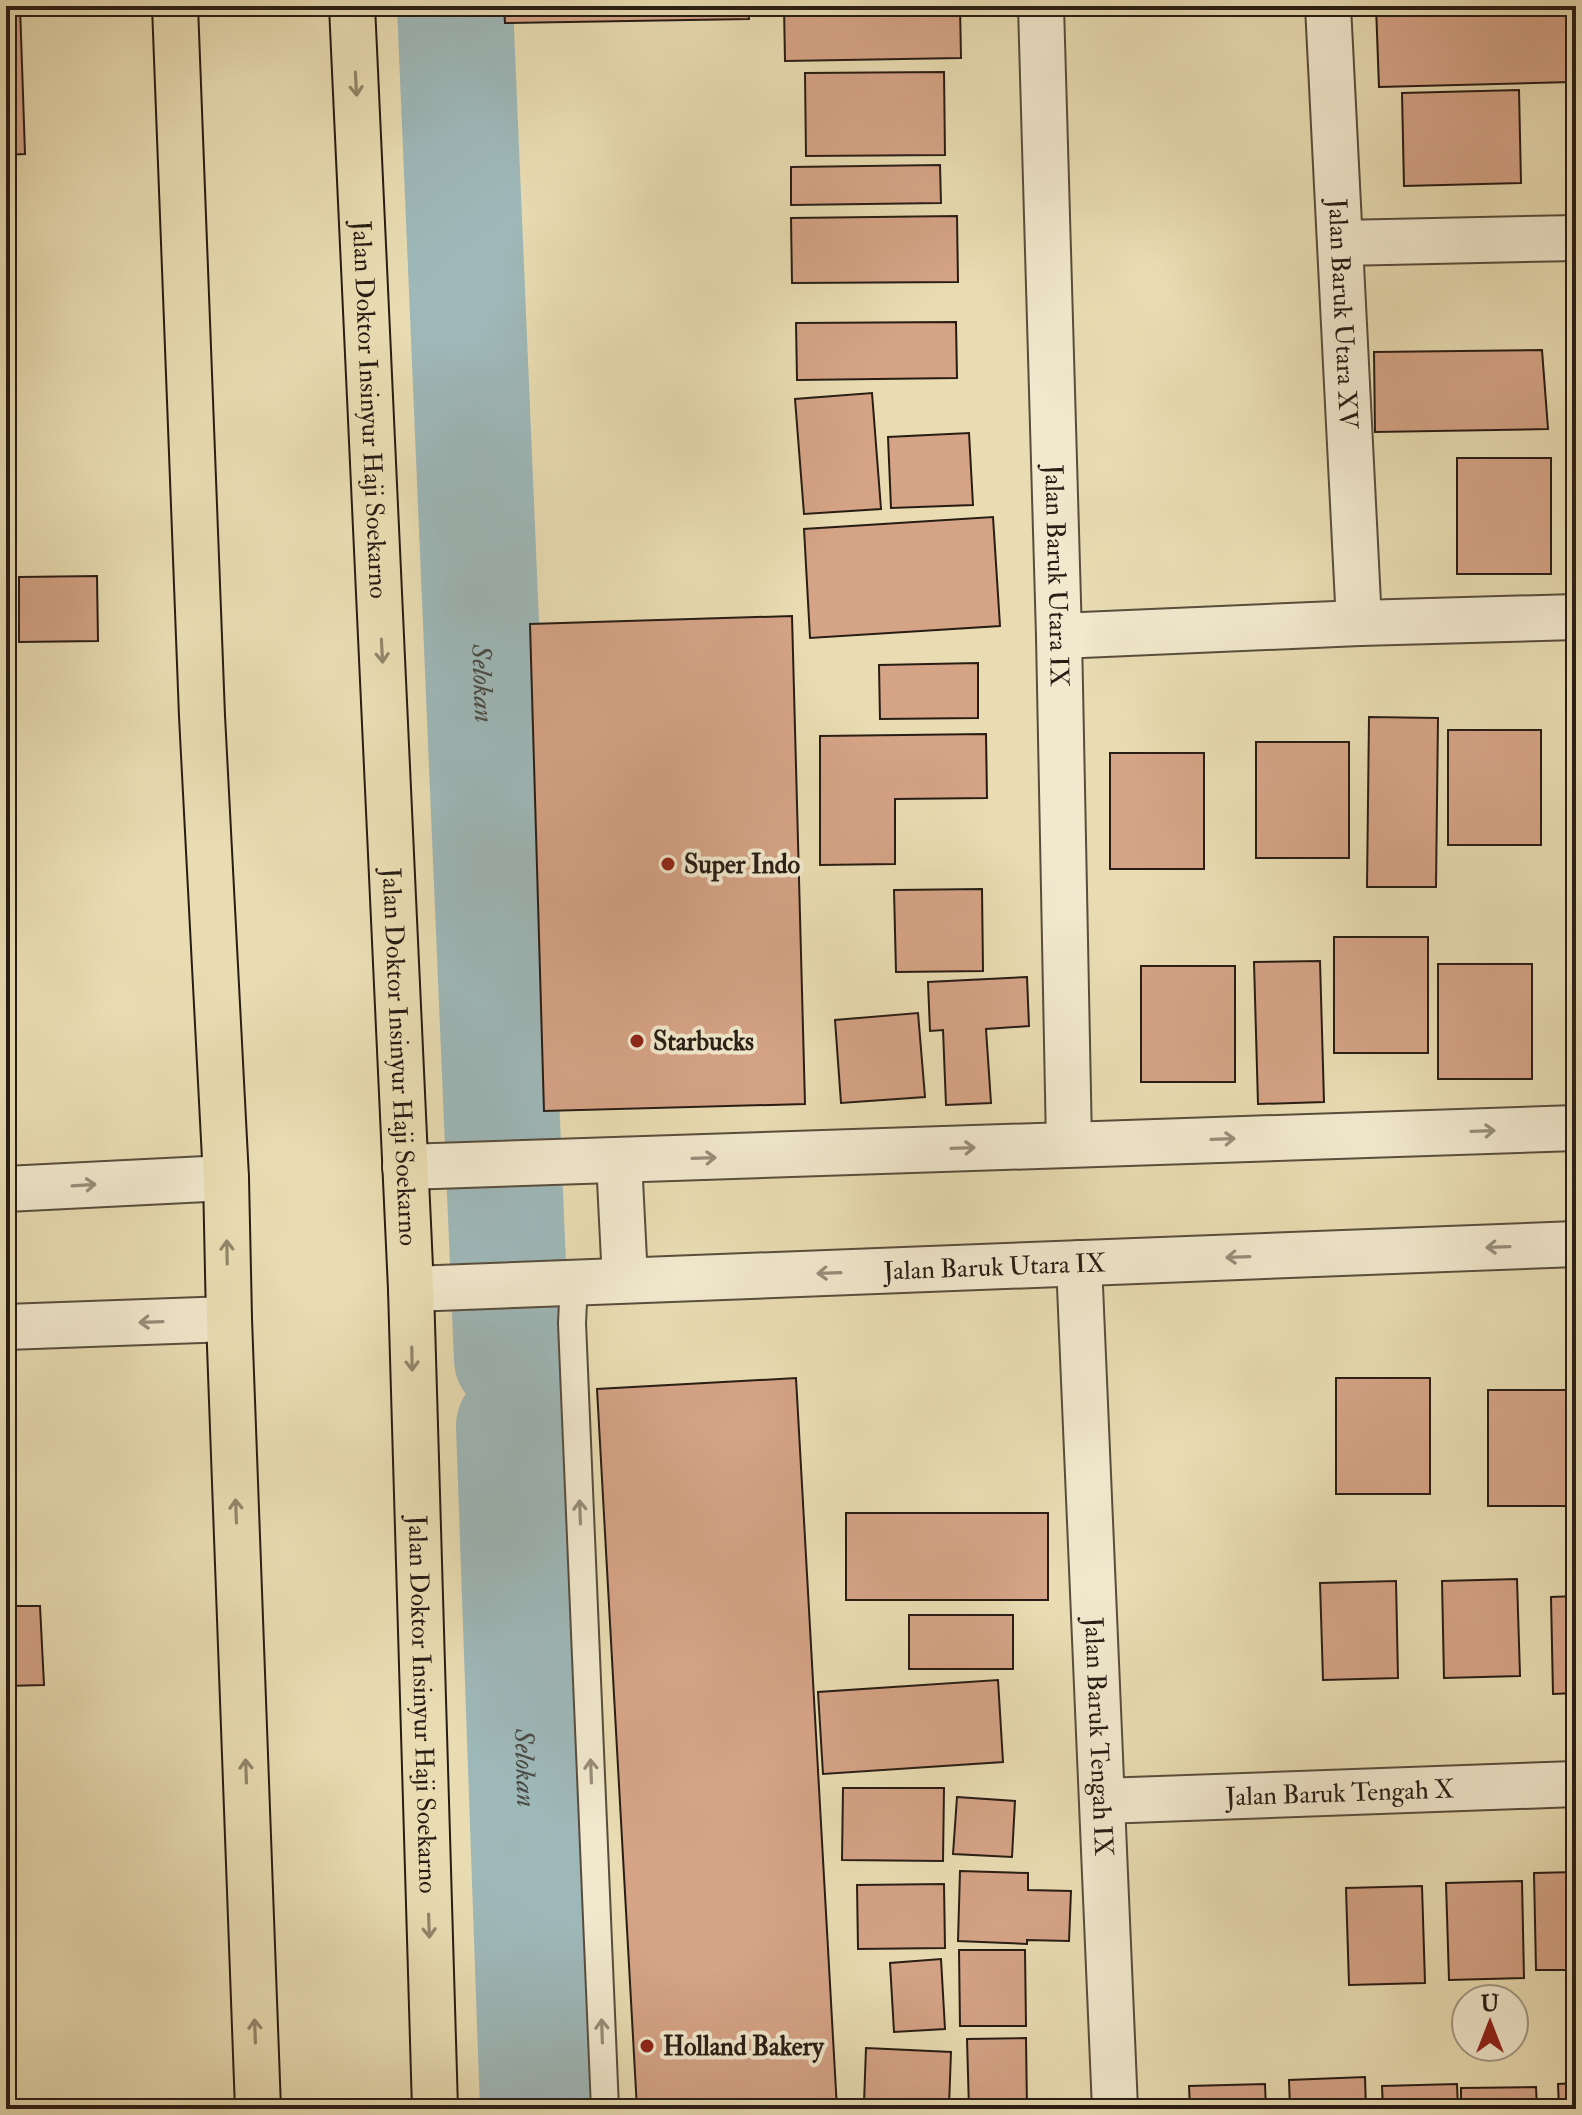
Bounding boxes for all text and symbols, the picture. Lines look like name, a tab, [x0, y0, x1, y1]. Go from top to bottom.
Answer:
one-way arrow	[348, 70, 363, 97]
street label: Jalan Baruk Utara XV	[1321, 197, 1364, 431]
street label: Jalan Doktor Insinyur Haji Soekarno	[345, 219, 394, 599]
street label: Jalan Baruk Utara IX	[1037, 463, 1075, 687]
one-way arrow	[374, 637, 389, 664]
water label: Selokan	[463, 642, 501, 723]
place label: Super Indo	[684, 849, 801, 882]
marker: Super Indo	[659, 855, 677, 873]
street label: Jalan Doktor Insinyur Haji Soekarno	[375, 866, 424, 1247]
place label: Starbucks	[653, 1026, 754, 1058]
marker: Starbucks	[628, 1032, 646, 1050]
one-way arrow	[1469, 1123, 1496, 1138]
one-way arrow	[1209, 1132, 1236, 1147]
one-way arrow	[949, 1141, 976, 1156]
one-way arrow	[690, 1150, 717, 1165]
one-way arrow	[70, 1177, 97, 1192]
one-way arrow	[220, 1239, 235, 1266]
one-way arrow	[1485, 1239, 1512, 1254]
street label: Jalan Baruk Utara IX	[882, 1247, 1106, 1288]
one-way arrow	[1225, 1250, 1252, 1265]
one-way arrow	[816, 1265, 843, 1280]
one-way arrow	[138, 1314, 165, 1329]
one-way arrow	[404, 1345, 420, 1372]
one-way arrow	[228, 1498, 243, 1525]
one-way arrow	[572, 1499, 587, 1526]
street label: Jalan Doktor Insinyur Haji Soekarno	[401, 1514, 444, 1894]
street label: Jalan Baruk Tengah IX	[1077, 1615, 1119, 1857]
water label: Selokan	[506, 1727, 543, 1808]
one-way arrow	[238, 1758, 253, 1785]
one-way arrow	[583, 1758, 598, 1785]
street label: Jalan Baruk Tengah X	[1224, 1773, 1455, 1814]
one-way arrow	[422, 1912, 437, 1939]
north arrow	[1450, 1983, 1530, 2063]
text: U	[1481, 1990, 1500, 2018]
one-way arrow	[248, 2018, 263, 2045]
one-way arrow	[594, 2018, 609, 2045]
place label: Holland Bakery	[663, 2031, 825, 2064]
marker: Holland Bakery	[638, 2037, 656, 2055]

